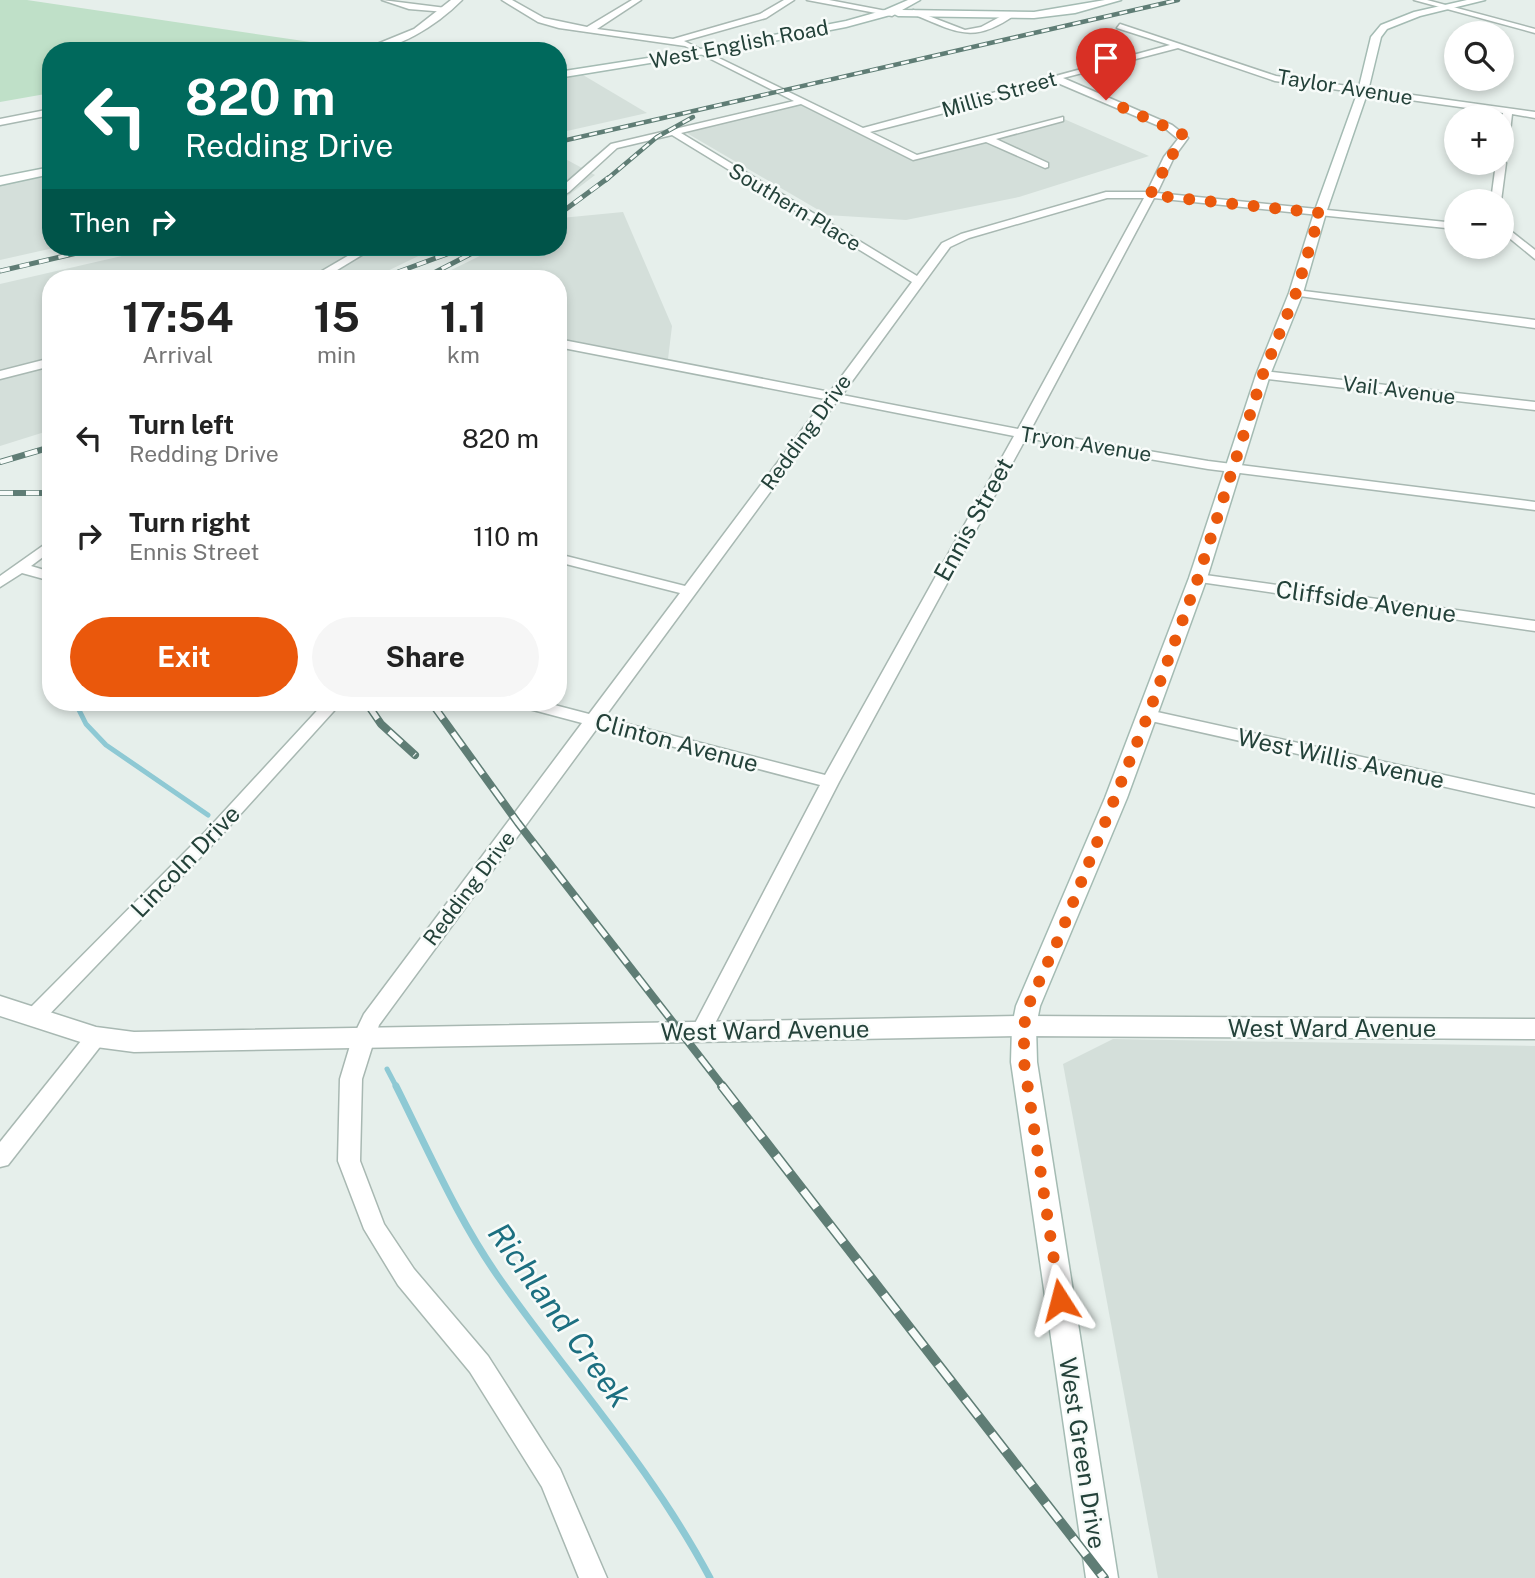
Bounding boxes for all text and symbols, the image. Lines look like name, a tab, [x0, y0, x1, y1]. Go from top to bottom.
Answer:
street label: West English Road	[648, 14, 830, 74]
map controls	[1444, 21, 1514, 259]
button: search	[1444, 21, 1514, 91]
pin	[1076, 28, 1136, 100]
icon: arrive	[1087, 39, 1125, 77]
street label: Taylor Avenue	[1275, 64, 1415, 110]
street label: Millis Street	[939, 66, 1059, 122]
text: 820 m	[185, 68, 336, 126]
icon: left	[70, 70, 161, 161]
button: +	[1444, 105, 1514, 175]
text: Redding Drive	[185, 127, 394, 164]
street label: Southern Place	[724, 158, 866, 256]
button: −	[1444, 189, 1514, 259]
icon: right	[144, 203, 182, 241]
text: Then	[70, 207, 130, 238]
text: 17:54	[122, 292, 233, 341]
text: 15	[313, 292, 360, 341]
text: 1.1	[440, 292, 487, 341]
text: Arrival	[142, 341, 213, 368]
text: min	[317, 341, 356, 368]
text: km	[447, 341, 480, 368]
street label: Redding Drive	[756, 369, 856, 495]
street label: Vail Avenue	[1341, 371, 1457, 409]
text: Turn left	[129, 409, 234, 440]
icon: left	[70, 419, 108, 457]
street label: Tryon Avenue	[1019, 421, 1153, 467]
text: 820 m	[462, 423, 539, 454]
text: Redding Drive	[129, 440, 279, 467]
street label: Ennis Street	[928, 453, 1018, 585]
text: Turn right	[129, 507, 251, 538]
icon: right	[70, 517, 108, 555]
text: 110 m	[473, 521, 539, 552]
text: Ennis Street	[129, 538, 260, 565]
street label: Cliffside Avenue	[1274, 574, 1458, 628]
button: Exit	[70, 617, 298, 697]
button: Share	[312, 617, 539, 697]
street label: Clinton Avenue	[592, 707, 762, 777]
street label: West Willis Avenue	[1235, 722, 1447, 794]
street label: Lincoln Drive	[125, 799, 245, 923]
street label: Redding Drive	[418, 826, 520, 950]
street label: West Ward Avenue	[660, 1014, 870, 1046]
street label: West Ward Avenue	[1228, 1014, 1436, 1042]
water label: Richland Creek	[481, 1216, 640, 1415]
position arrow	[1023, 1263, 1097, 1337]
street label: West Green Drive	[1054, 1355, 1112, 1551]

